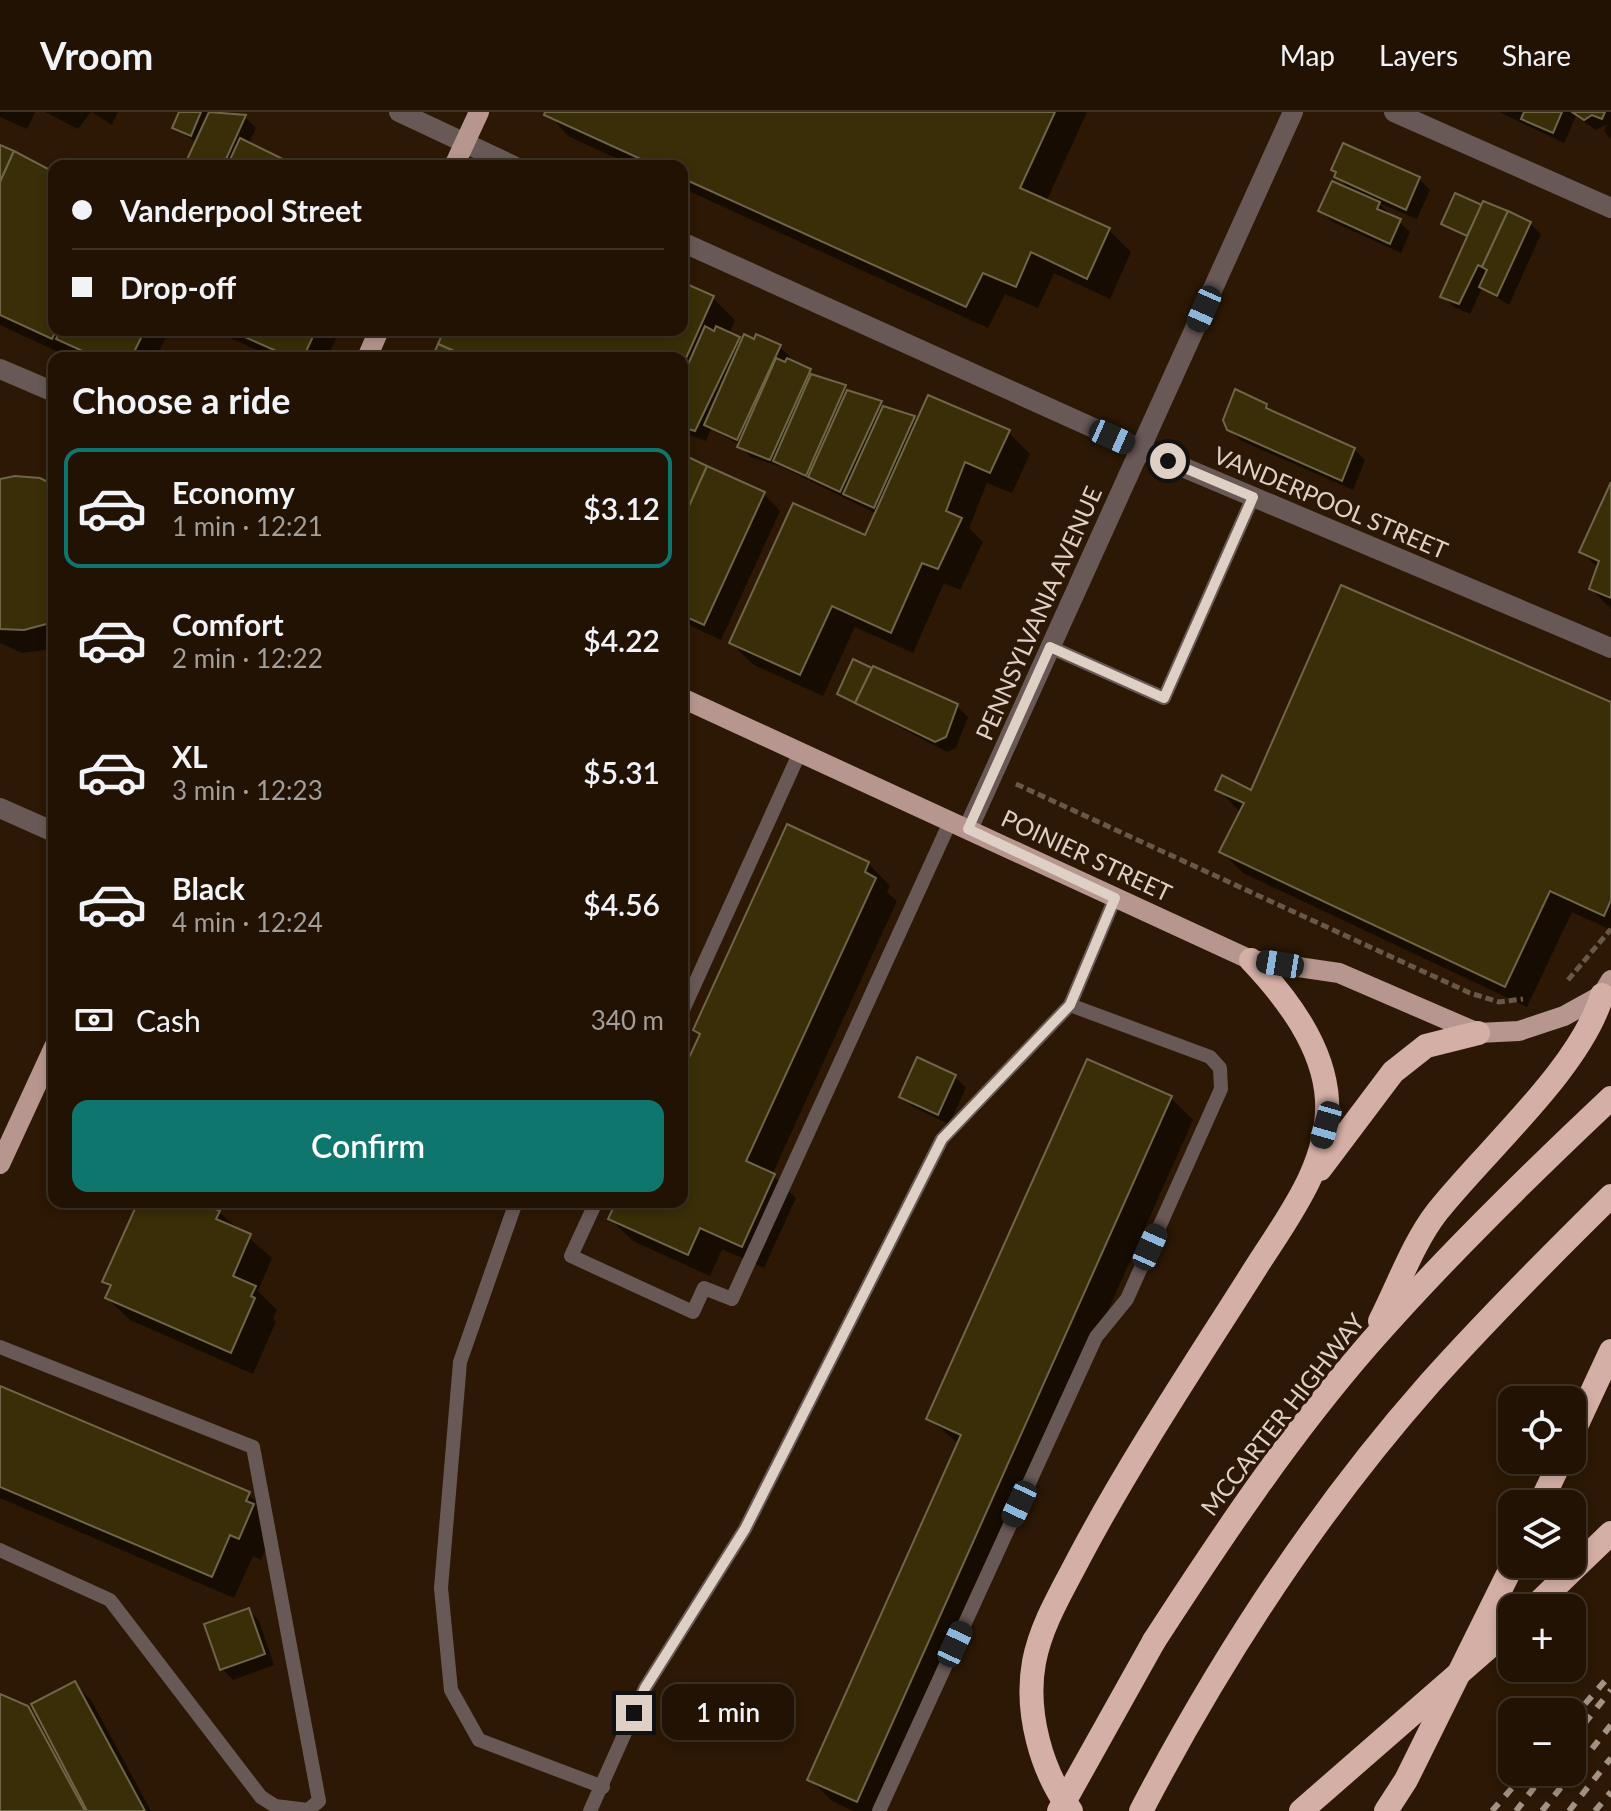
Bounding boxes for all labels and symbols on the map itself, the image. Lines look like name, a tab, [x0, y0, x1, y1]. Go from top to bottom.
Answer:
car	[1183, 282, 1225, 336]
car	[1085, 416, 1139, 458]
street label: VANDERPOOL STREET	[1210, 440, 1452, 564]
route start	[1150, 443, 1186, 479]
street label: PENNSYLVANIA AVENUE	[969, 482, 1107, 744]
street label: POINIER STREET	[997, 803, 1177, 907]
car	[1254, 948, 1306, 980]
car	[1308, 1099, 1344, 1151]
car	[1129, 1220, 1171, 1274]
street label: MCCARTER HIGHWAY	[1194, 1307, 1370, 1521]
car	[998, 1477, 1040, 1531]
car	[934, 1617, 976, 1671]
callout: 1 min	[662, 1685, 794, 1741]
route end	[616, 1695, 652, 1731]

